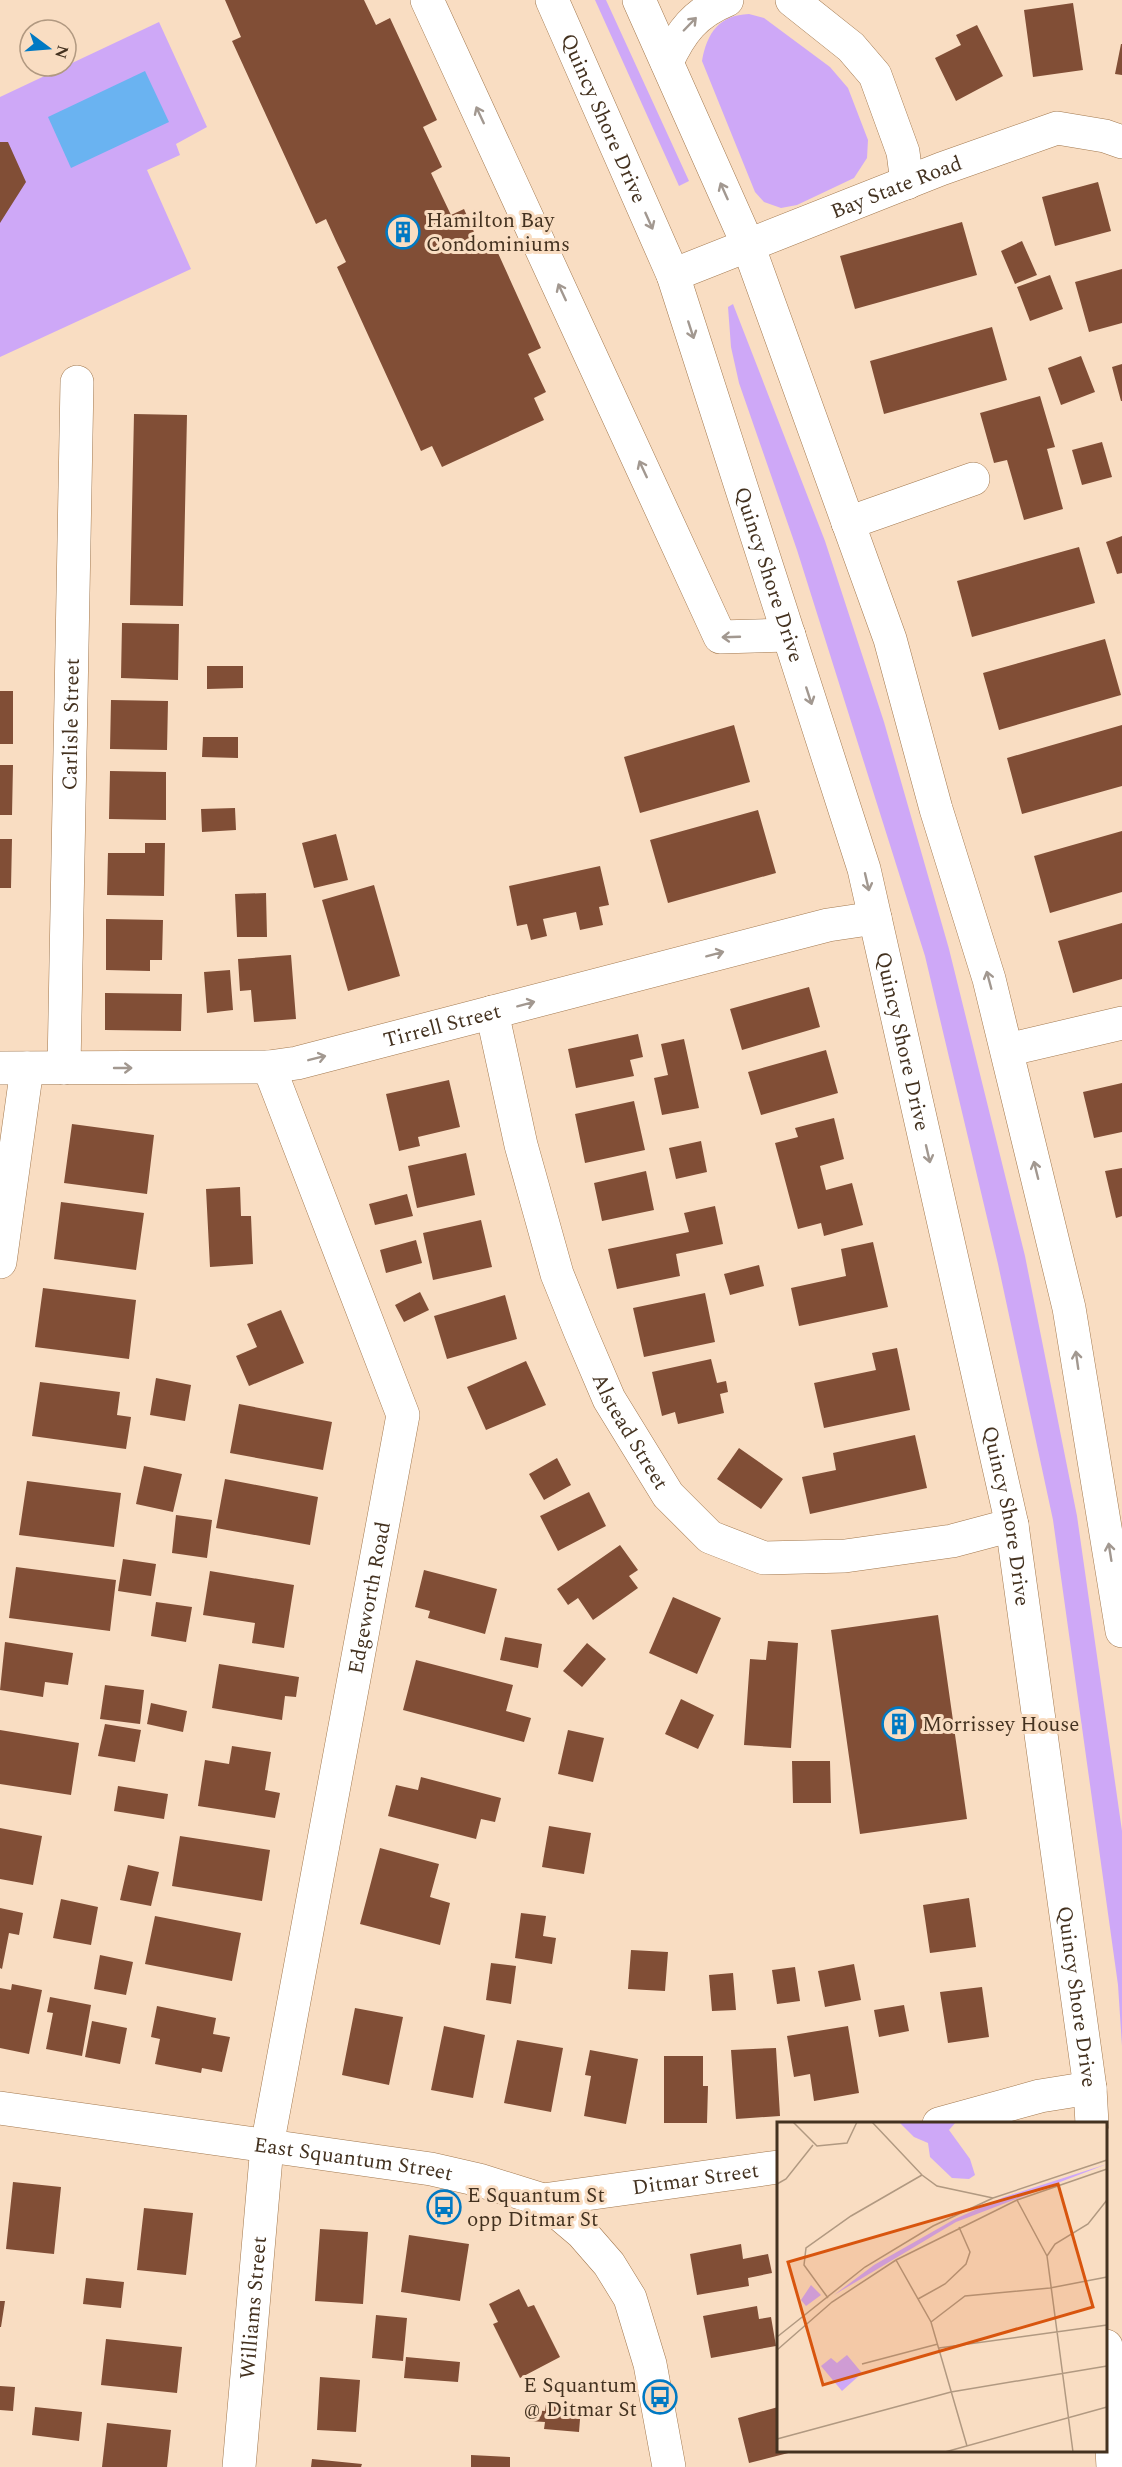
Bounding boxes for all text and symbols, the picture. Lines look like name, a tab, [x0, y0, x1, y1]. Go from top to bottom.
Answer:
one-way arrow	[683, 17, 697, 32]
north arrow	[18, 18, 78, 78]
street label: Quincy Shore Drive	[552, 28, 655, 209]
text: N	[48, 42, 75, 61]
one-way arrow	[474, 106, 485, 124]
street label: Bay State Road	[826, 148, 967, 228]
one-way arrow	[718, 183, 729, 201]
place label: Hamilton Bay Condominiums	[426, 205, 570, 261]
one-way arrow	[644, 211, 656, 229]
building icon: Hamilton Bay Condominiums	[385, 214, 421, 250]
one-way arrow	[555, 284, 567, 302]
one-way arrow	[687, 320, 698, 339]
one-way arrow	[637, 461, 648, 479]
street label: Quincy Shore Drive	[725, 483, 812, 667]
one-way arrow	[721, 631, 741, 642]
street label: Carlisle Street	[54, 658, 89, 791]
one-way arrow	[804, 686, 815, 705]
one-way arrow	[861, 872, 873, 891]
one-way arrow	[705, 948, 724, 960]
street label: Quincy Shore Drive	[866, 949, 938, 1134]
one-way arrow	[983, 971, 994, 990]
street label: Tirrell Street	[380, 996, 504, 1057]
one-way arrow	[516, 997, 535, 1009]
one-way arrow	[307, 1051, 326, 1063]
one-way arrow	[112, 1062, 132, 1074]
one-way arrow	[923, 1144, 935, 1163]
one-way arrow	[1029, 1160, 1041, 1179]
one-way arrow	[1071, 1351, 1082, 1370]
street label: Alstead Street	[583, 1368, 676, 1496]
street label: Quincy Shore Drive	[973, 1423, 1038, 1608]
street label: Edgeworth Road	[340, 1519, 400, 1677]
one-way arrow	[1104, 1543, 1115, 1563]
building icon: Morrissey House	[881, 1706, 917, 1742]
place label: Morrissey House	[922, 1709, 1080, 1741]
street label: Quincy Shore Drive	[1048, 1904, 1105, 2090]
inset map	[777, 2122, 1107, 2452]
street label: East Squantum Street	[252, 2129, 456, 2191]
street label: Ditmar Street	[630, 2155, 761, 2204]
place label: E Squantum St opp Ditmar St	[467, 2180, 605, 2236]
bus stop icon: E Squantum St opp Ditmar St	[426, 2189, 462, 2225]
street label: Williams Street	[232, 2235, 276, 2381]
place label: E Squantum @ Ditmar St	[523, 2370, 637, 2426]
bus stop icon: E Squantum @ Ditmar St	[642, 2379, 678, 2415]

